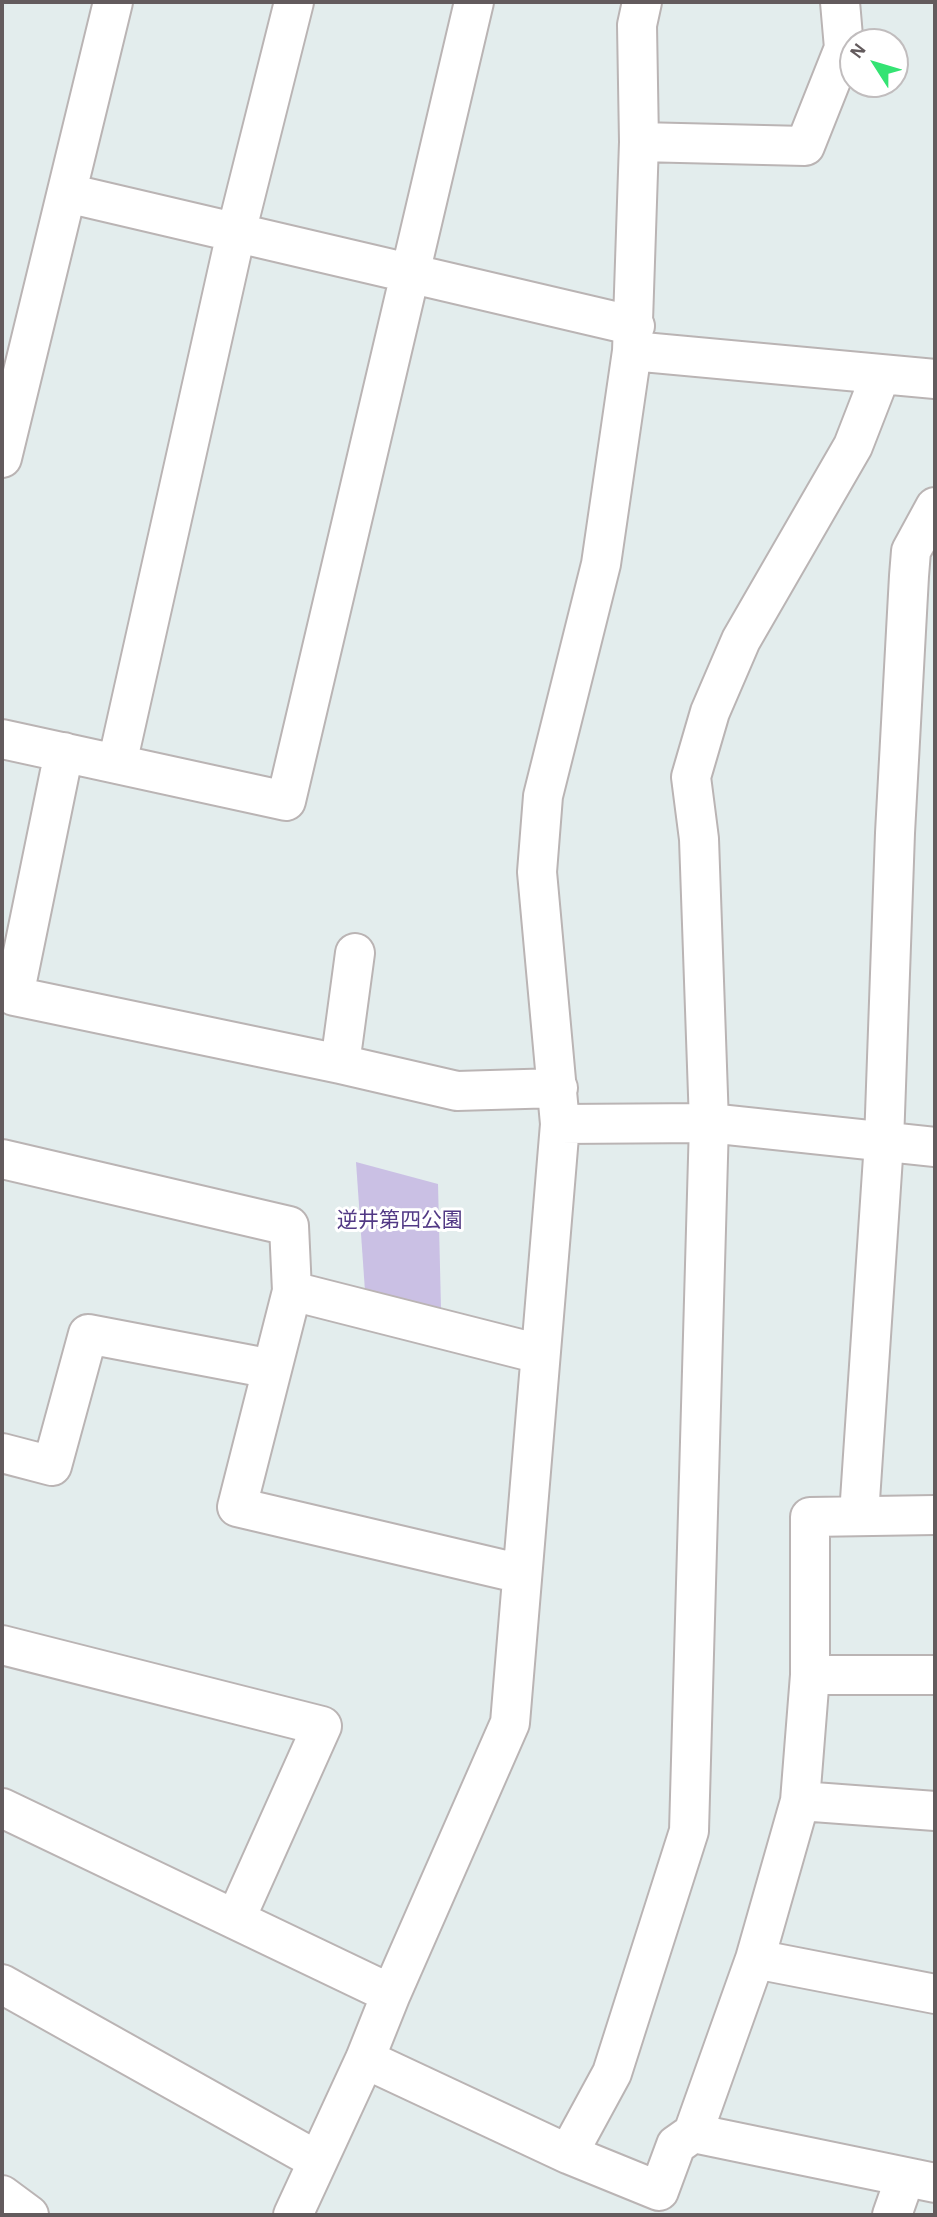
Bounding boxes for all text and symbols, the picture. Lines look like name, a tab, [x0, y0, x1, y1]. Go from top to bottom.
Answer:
north arrow	[839, 28, 909, 98]
text: N	[847, 40, 870, 62]
park label: 逆井第四公園	[337, 1208, 463, 1234]

